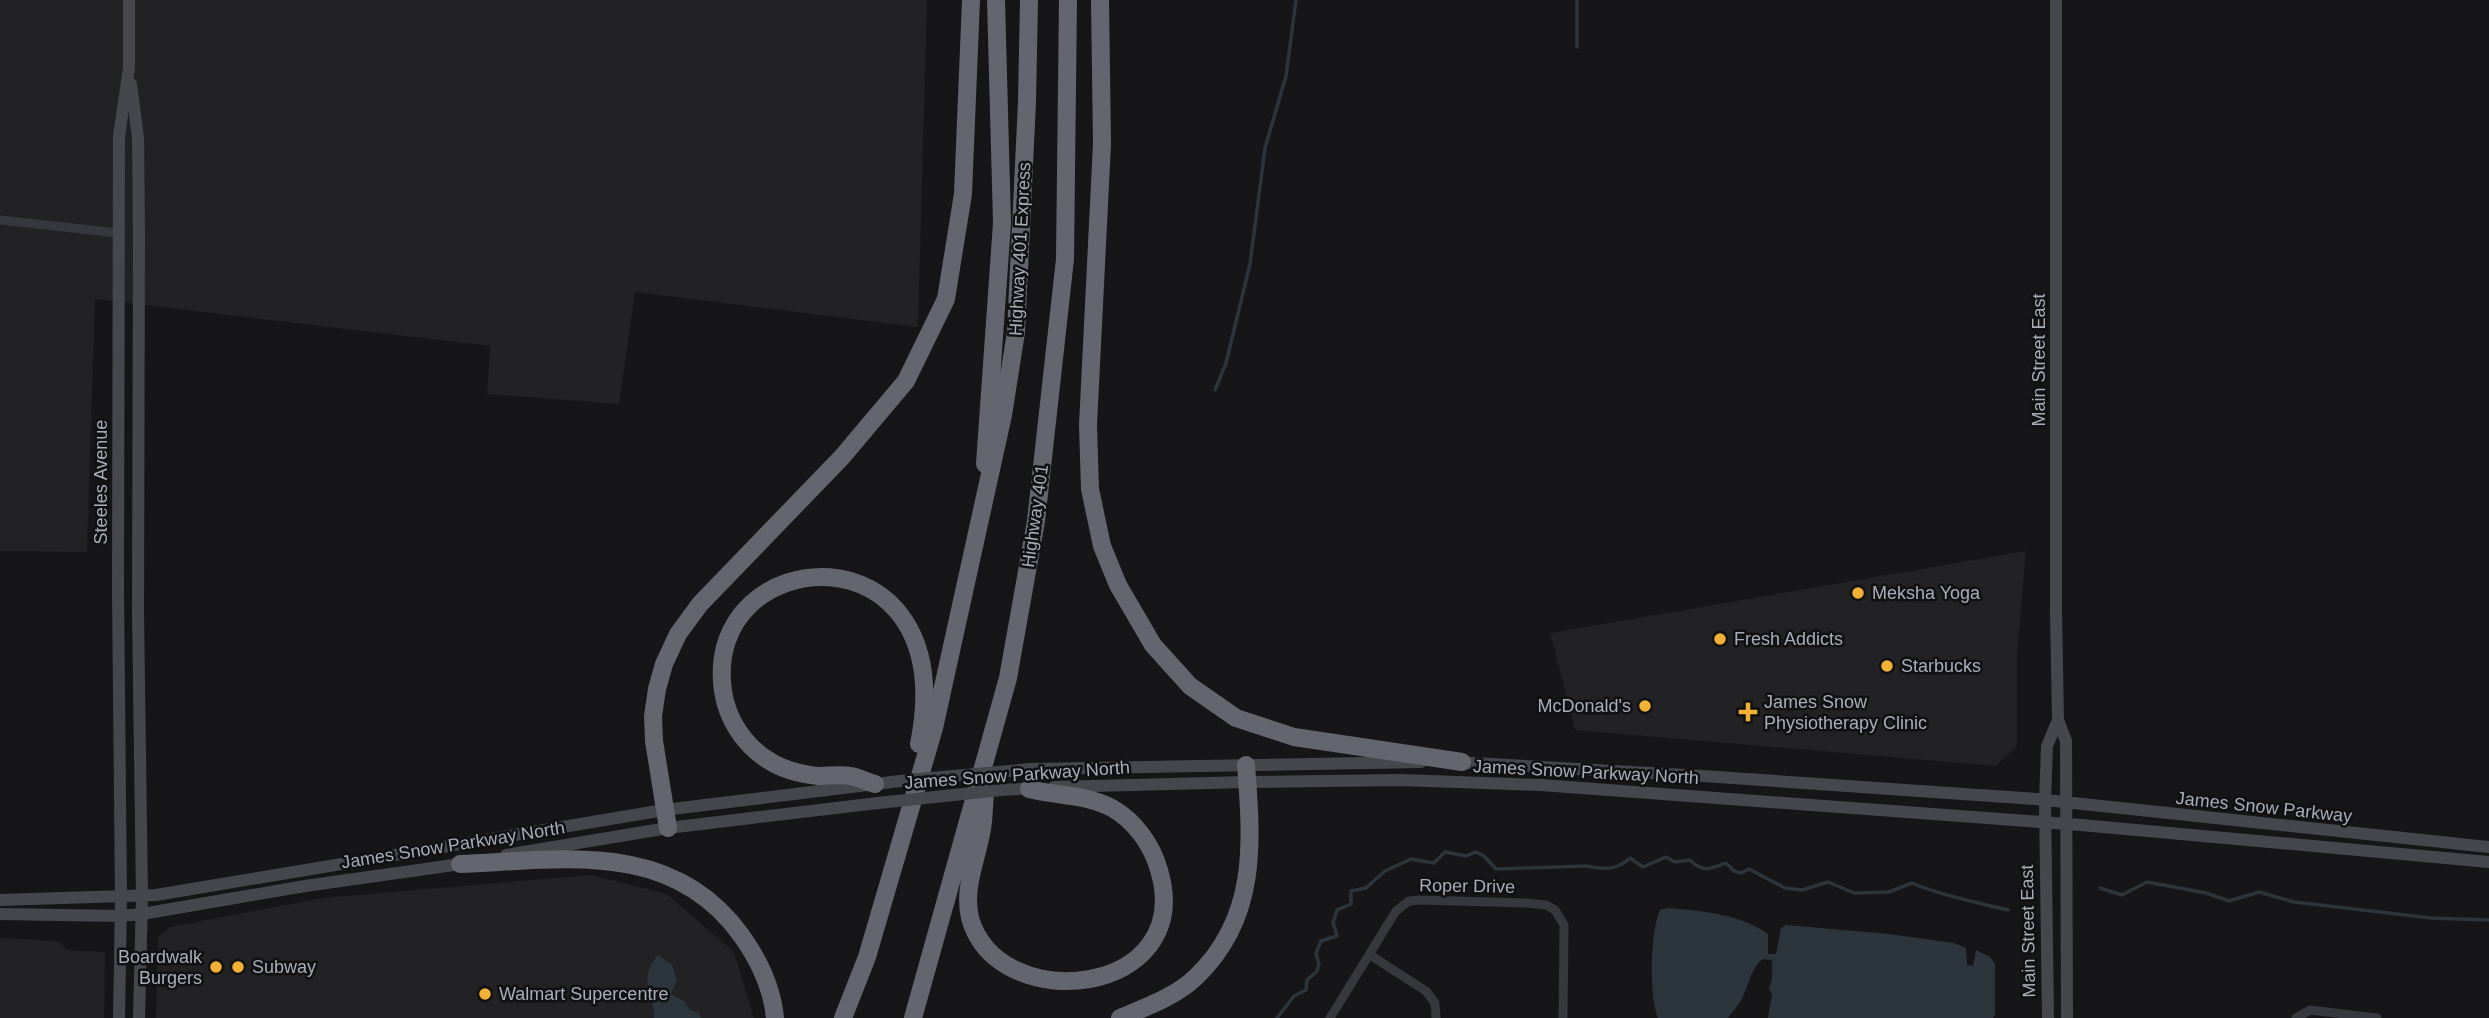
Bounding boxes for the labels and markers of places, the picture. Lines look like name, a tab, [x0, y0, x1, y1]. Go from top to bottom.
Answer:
place label: Meksha Yoga	[1872, 583, 1981, 603]
marker: Meksha Yoga	[1850, 585, 1866, 601]
place label: Fresh Addicts	[1734, 629, 1843, 649]
marker: Fresh Addicts	[1712, 631, 1728, 647]
place label: Starbucks	[1901, 656, 1981, 676]
marker: Starbucks	[1879, 658, 1895, 674]
place label: James Snow Physiotherapy Clinic	[1764, 692, 1927, 733]
place label: McDonald's	[1538, 696, 1631, 716]
marker: McDonald's	[1637, 698, 1653, 714]
marker: James Snow Physiotherapy Clinic	[1738, 702, 1758, 722]
place label: Boardwalk Burgers	[118, 947, 203, 988]
place label: Subway	[252, 957, 316, 977]
marker: Boardwalk Burgers	[208, 959, 224, 975]
marker: Subway	[230, 959, 246, 975]
place label: Walmart Supercentre	[499, 984, 668, 1004]
marker: Walmart Supercentre	[477, 986, 493, 1002]

